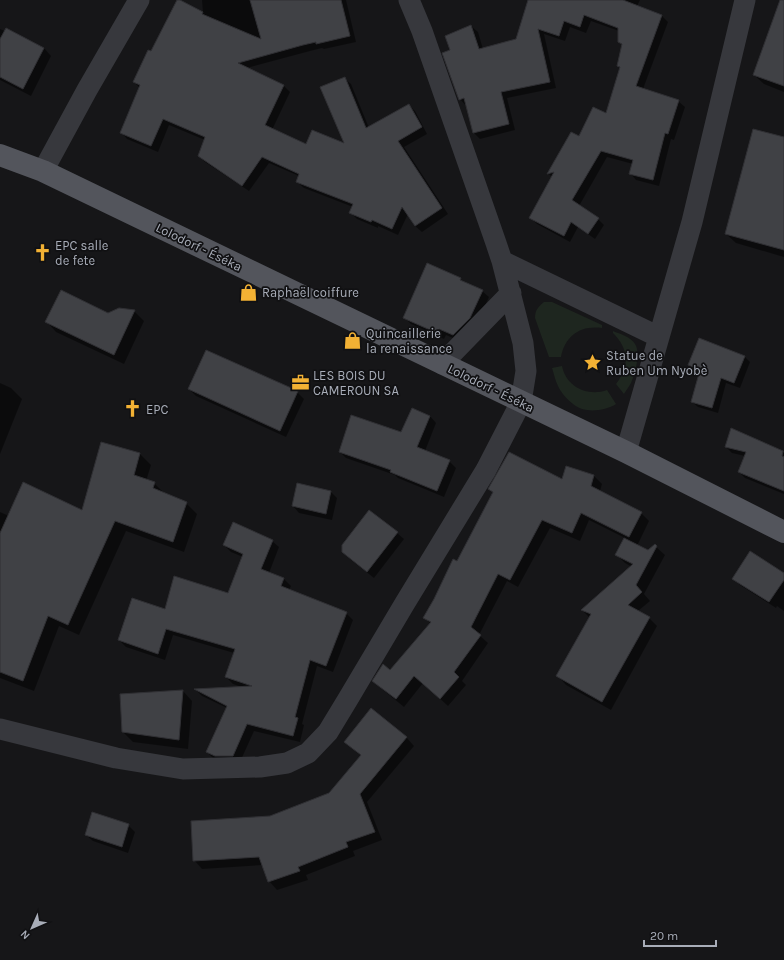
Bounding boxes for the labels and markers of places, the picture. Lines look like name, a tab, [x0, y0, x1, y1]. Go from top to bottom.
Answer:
place label: EPC salle de fete	[55, 238, 109, 268]
church icon: EPC salle de fete	[32, 242, 52, 262]
shop icon: Raphaël coiffure	[239, 282, 259, 302]
place label: Raphaël coiffure	[262, 285, 359, 300]
place label: Quincaillerie la renaissance	[366, 326, 453, 356]
shop icon: Quincaillerie la renaissance	[343, 330, 363, 350]
place label: Statue de Ruben Um Nyobè	[606, 348, 708, 378]
place icon: Statue de Ruben Um Nyobè	[583, 352, 603, 372]
place label: LES BOIS DU CAMEROUN SA	[313, 368, 399, 398]
office icon: LES BOIS DU CAMEROUN SA	[290, 372, 310, 392]
church icon: EPC	[123, 399, 143, 419]
place label: EPC	[146, 402, 169, 417]

